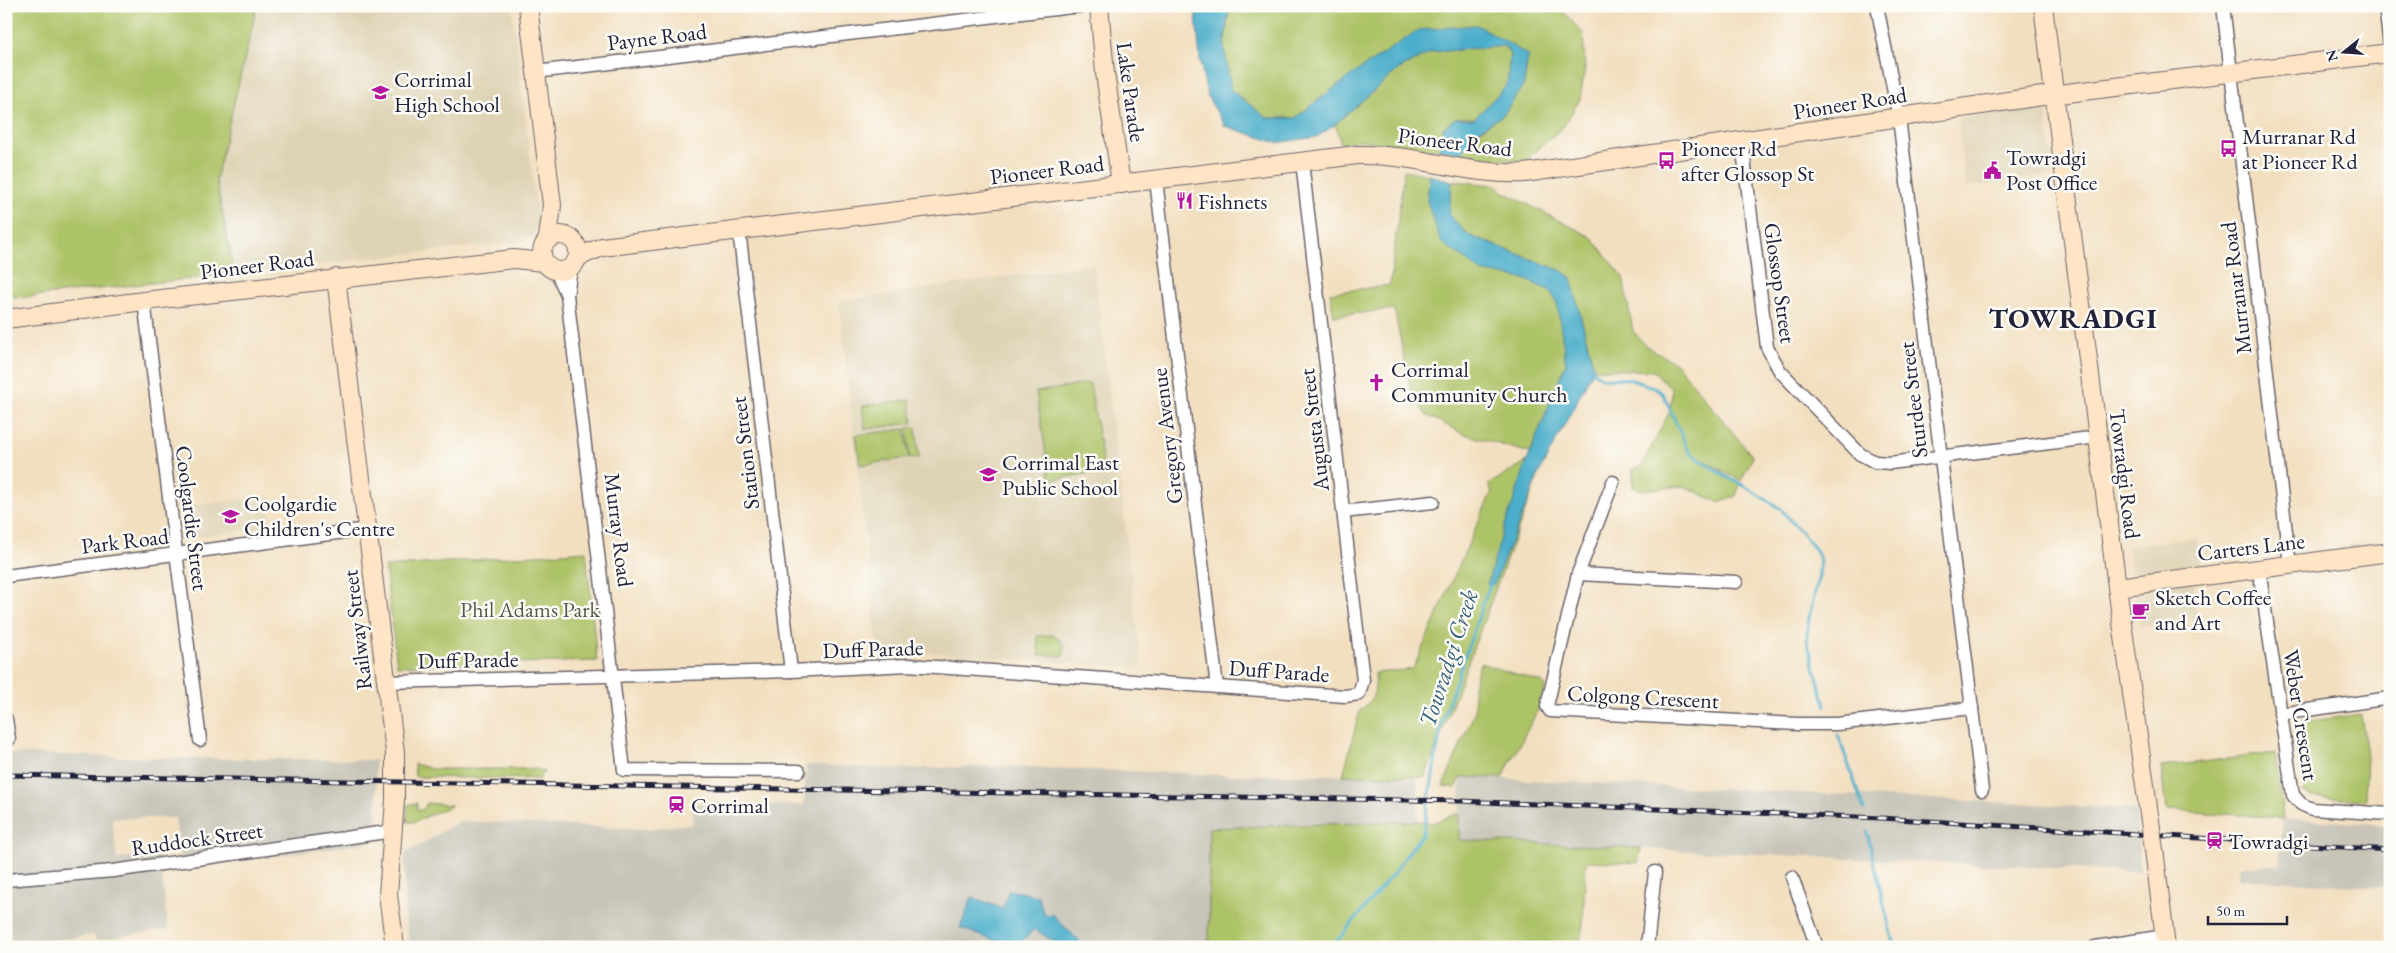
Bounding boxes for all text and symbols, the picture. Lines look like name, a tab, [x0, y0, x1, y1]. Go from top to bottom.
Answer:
street label: Payne Road	[606, 16, 709, 57]
north arrow	[2318, 28, 2368, 78]
street label: Lake Parade	[1110, 40, 1152, 144]
text: N	[2321, 47, 2342, 64]
place label: Corrimal High School	[394, 65, 500, 119]
street label: Pioneer Road	[1791, 80, 1910, 126]
school or university icon: Corrimal High School	[370, 82, 390, 102]
street label: Pioneer Road	[1396, 121, 1515, 163]
place label: Murranar Rd at Pioneer Rd	[2242, 122, 2359, 176]
place label: Pioneer Rd after Glossop St	[1681, 134, 1814, 188]
bus stop icon: Murranar Rd at Pioneer Rd	[2218, 139, 2238, 159]
place label: Towradgi Post Office	[2006, 143, 2098, 197]
street label: Pioneer Road	[988, 149, 1107, 191]
bus stop icon: Pioneer Rd after Glossop St	[1657, 151, 1677, 171]
public building icon: Towradgi Post Office	[1982, 160, 2002, 180]
place label: Fishnets	[1198, 187, 1267, 216]
restaurant icon: Fishnets	[1174, 191, 1194, 211]
street label: Murranar Road	[2213, 219, 2259, 356]
street label: Glossop Street	[1757, 221, 1803, 345]
street label: Pioneer Road	[198, 244, 317, 286]
district label: TOWRADGI	[1988, 300, 2158, 336]
street label: Sturdee Street	[1891, 340, 1935, 460]
place label: Corrimal Community Church	[1391, 355, 1567, 409]
street label: Gregory Avenue	[1144, 366, 1190, 506]
street label: Augusta Street	[1292, 367, 1336, 494]
church icon: Corrimal Community Church	[1367, 372, 1387, 392]
street label: Station Street	[724, 395, 766, 511]
street label: Towradgi Road	[2103, 407, 2147, 541]
street label: Coolgardie Street	[169, 444, 215, 592]
place label: Corrimal East Public School	[1002, 448, 1119, 502]
school or university icon: Corrimal East Public School	[978, 465, 998, 485]
street label: Murray Road	[598, 471, 640, 590]
place label: Coolgardie Children's Centre	[244, 489, 395, 543]
school or university icon: Coolgardie Children's Centre	[220, 506, 240, 526]
street label: Park Road	[80, 521, 171, 561]
street label: Carters Lane	[2196, 526, 2307, 568]
street label: Railway Street	[335, 568, 379, 692]
place label: Sketch Coffee and Art	[2155, 583, 2272, 637]
water label: Towradgi Creek	[1411, 585, 1485, 730]
park label: Phil Adams Park	[460, 595, 601, 624]
cafe icon: Sketch Coffee and Art	[2131, 600, 2151, 620]
street label: Duff Parade	[822, 633, 924, 665]
street label: Duff Parade	[417, 645, 519, 675]
street label: Weber Crescent	[2276, 647, 2326, 783]
street label: Duff Parade	[1228, 653, 1331, 689]
street label: Colgong Crescent	[1566, 679, 1720, 715]
place label: Corrimal	[691, 791, 769, 820]
station icon: Corrimal	[667, 795, 687, 815]
street label: Ruddock Street	[129, 815, 265, 863]
place label: Towradgi	[2228, 827, 2308, 856]
station icon: Towradgi	[2204, 831, 2224, 851]
scale bar	[2208, 893, 2287, 925]
text: 50 m	[2216, 901, 2245, 920]

